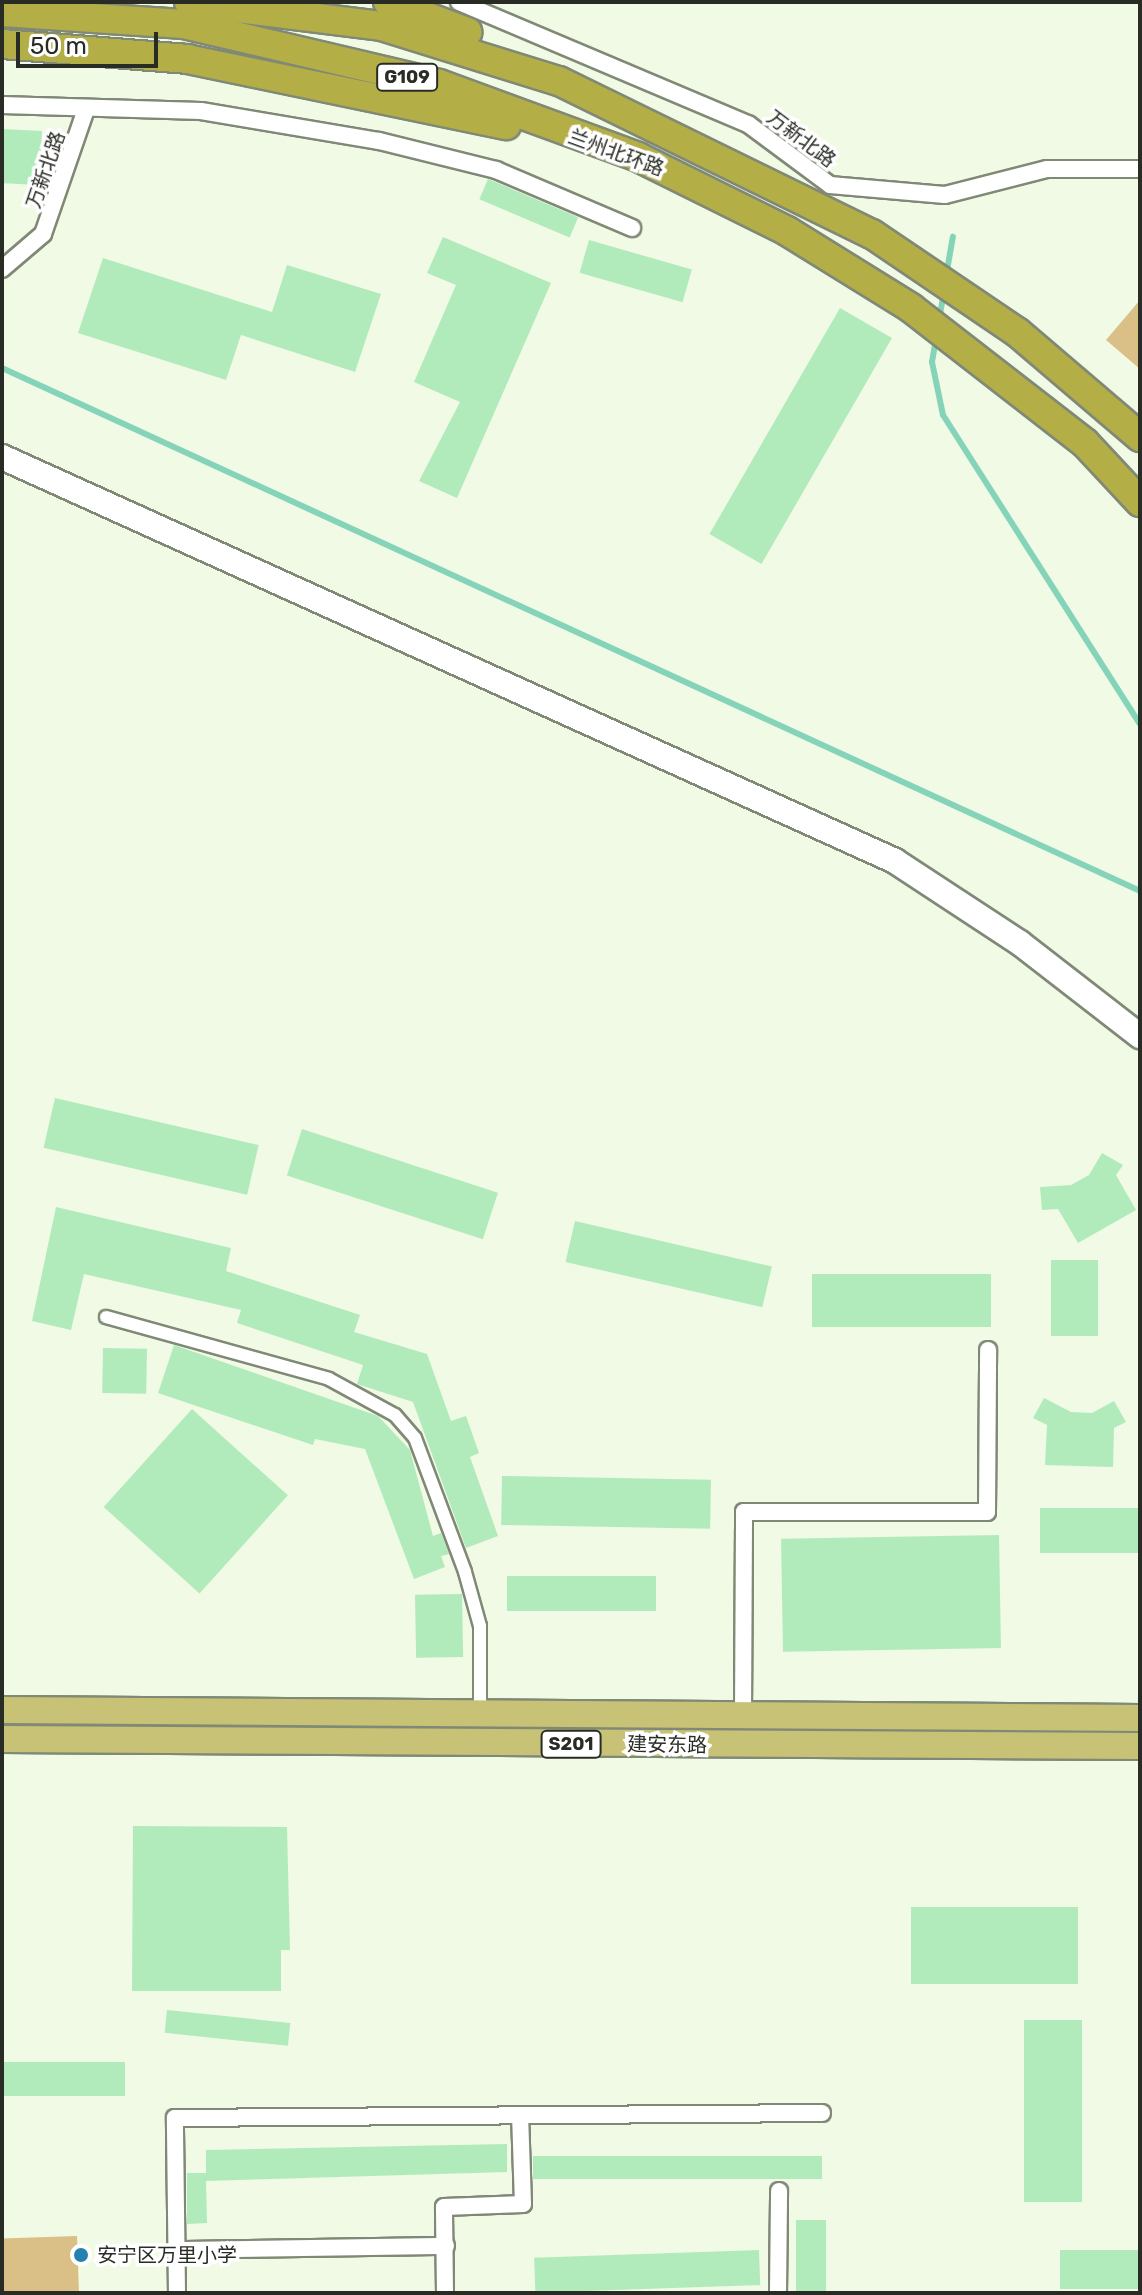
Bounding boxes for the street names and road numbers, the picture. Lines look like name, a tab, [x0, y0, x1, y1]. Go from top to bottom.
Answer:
road number: G109	[375, 63, 439, 91]
street label: 万新北路	[762, 105, 840, 173]
street label: 兰州北环路	[565, 125, 667, 181]
street label: 万新北路	[22, 128, 70, 212]
road number: S201	[539, 1730, 603, 1758]
street label: 建安东路	[627, 1732, 707, 1758]

